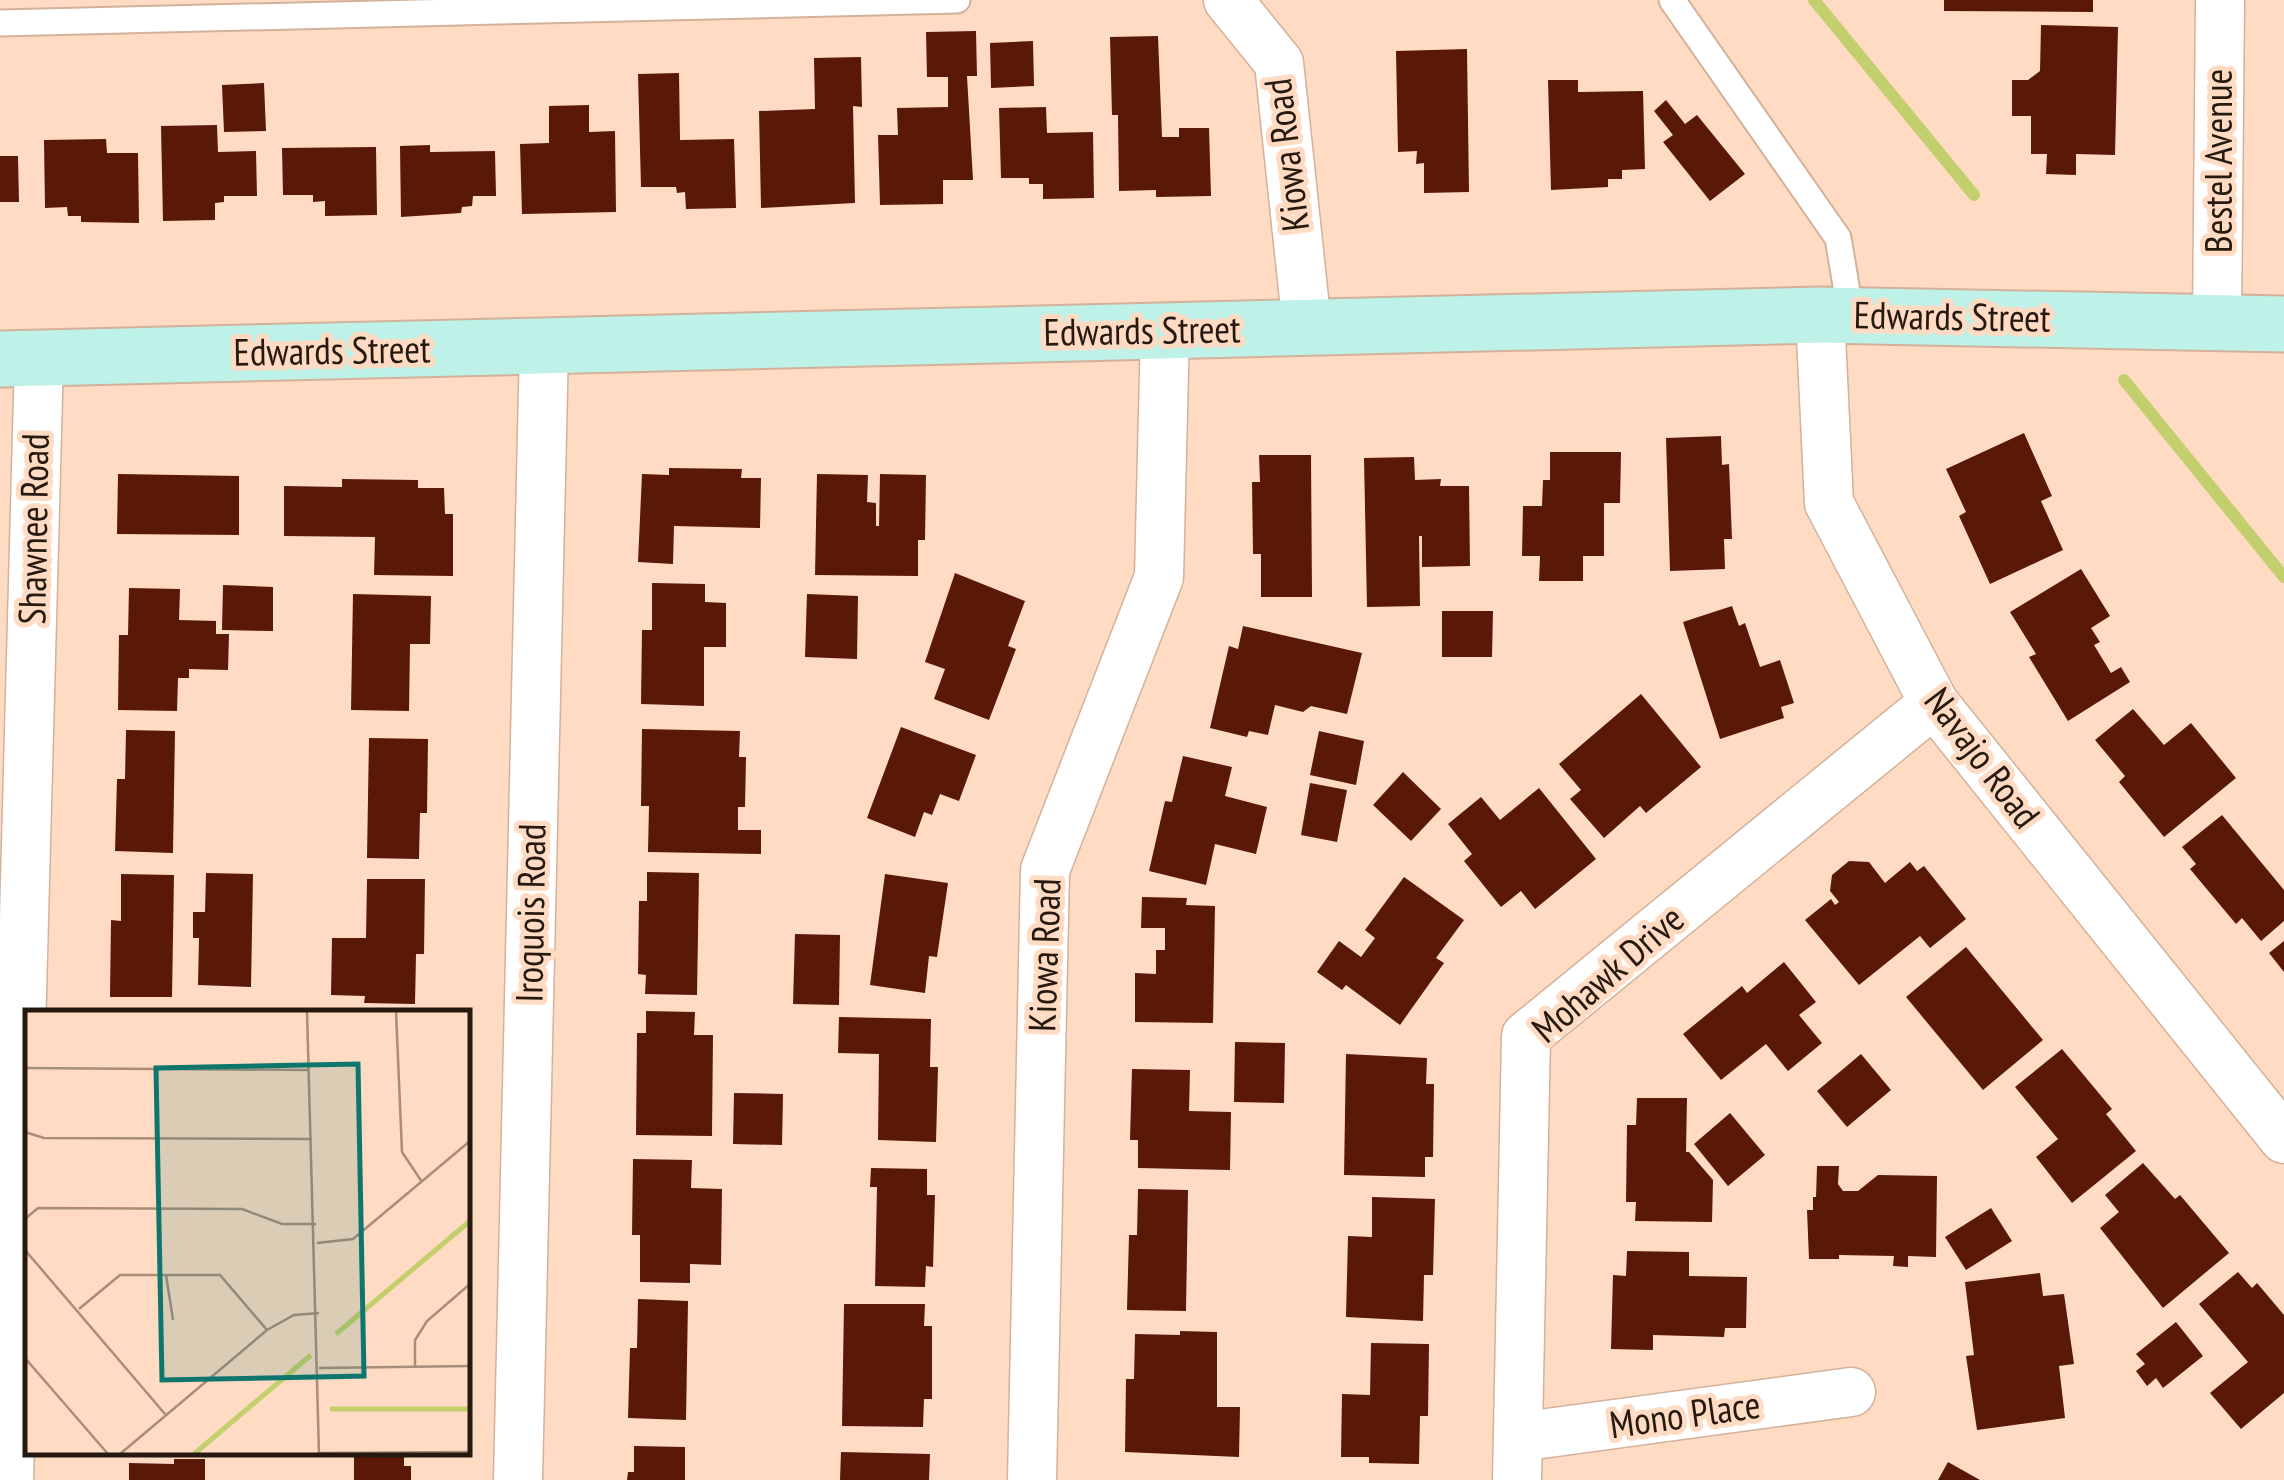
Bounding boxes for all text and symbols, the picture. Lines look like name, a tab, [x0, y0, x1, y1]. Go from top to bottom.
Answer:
street label: Bestel Avenue	[2193, 69, 2242, 253]
street label: Kiowa Road	[1252, 76, 1319, 234]
street label: Edwards Street	[1853, 289, 2051, 342]
street label: Edwards Street	[1043, 303, 1241, 356]
street label: Edwards Street	[233, 323, 431, 376]
street label: Shawnee Road	[6, 433, 59, 625]
street label: Navajo Road	[1915, 677, 2052, 837]
street label: Iroquois Road	[503, 823, 556, 1003]
street label: Kiowa Road	[1016, 877, 1071, 1033]
street label: Mohawk Drive	[1521, 893, 1693, 1052]
inset map	[25, 1010, 470, 1455]
street label: Mono Place	[1606, 1379, 1763, 1448]

